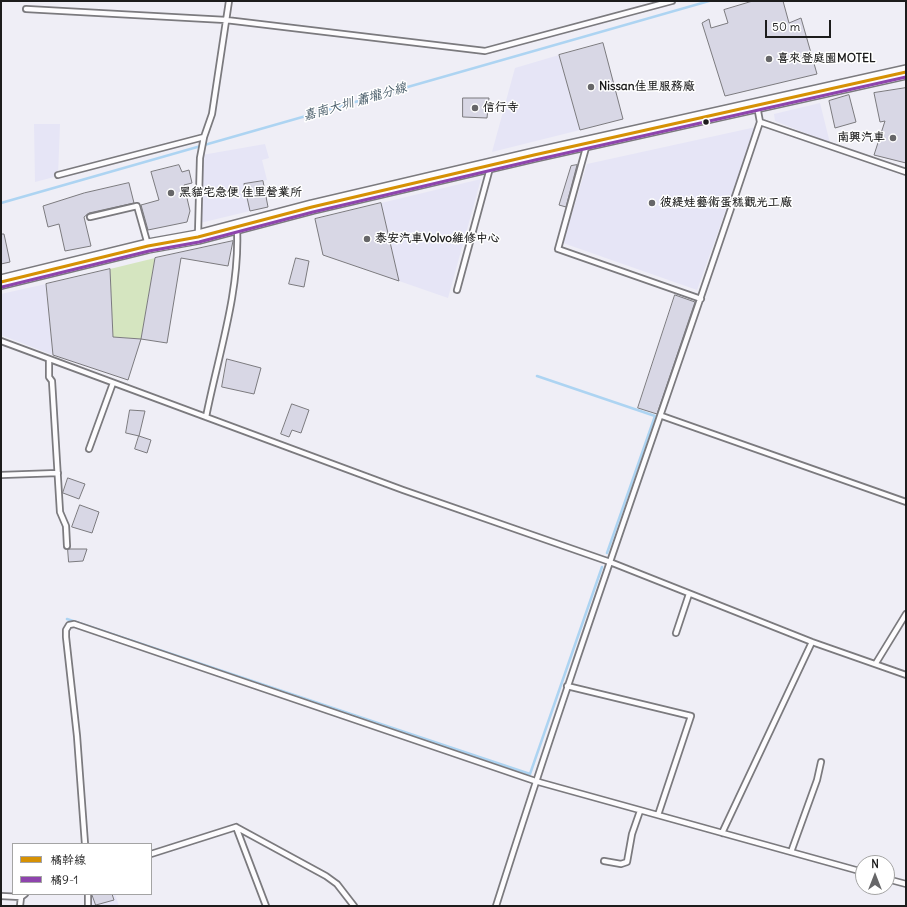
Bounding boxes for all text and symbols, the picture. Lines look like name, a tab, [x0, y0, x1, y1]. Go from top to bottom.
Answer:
scale bar	[767, 12, 833, 38]
text: 50 m	[772, 19, 800, 34]
place label: 喜來登庭園MOTEL	[777, 52, 876, 66]
marker: 喜來登庭園MOTEL	[764, 54, 774, 64]
water label: 嘉南大圳 蕭壠分線	[301, 80, 409, 124]
place label: Nissan佳里服務廠	[599, 80, 695, 94]
marker: Nissan佳里服務廠	[586, 82, 596, 92]
place label: 信行寺	[483, 101, 519, 115]
marker: 信行寺	[470, 103, 480, 113]
unlabelled marker	[701, 117, 711, 127]
place label: 南興汽車	[837, 131, 885, 145]
marker: 南興汽車	[888, 133, 898, 143]
place label: 黑貓宅急便 佳里營業所	[179, 186, 302, 200]
marker: 黑貓宅急便 佳里營業所	[166, 188, 176, 198]
place label: 彼緹娃藝術蛋糕觀光工廠	[660, 196, 792, 210]
marker: 彼緹娃藝術蛋糕觀光工廠	[647, 198, 657, 208]
place label: 泰安汽車Volvo維修中心	[375, 232, 500, 246]
marker: 泰安汽車Volvo維修中心	[362, 234, 372, 244]
legend	[12, 843, 152, 895]
text: 橘幹線	[50, 852, 86, 867]
north arrow	[855, 855, 895, 895]
text: N	[871, 857, 879, 871]
text: 橘9-1	[50, 872, 78, 887]

